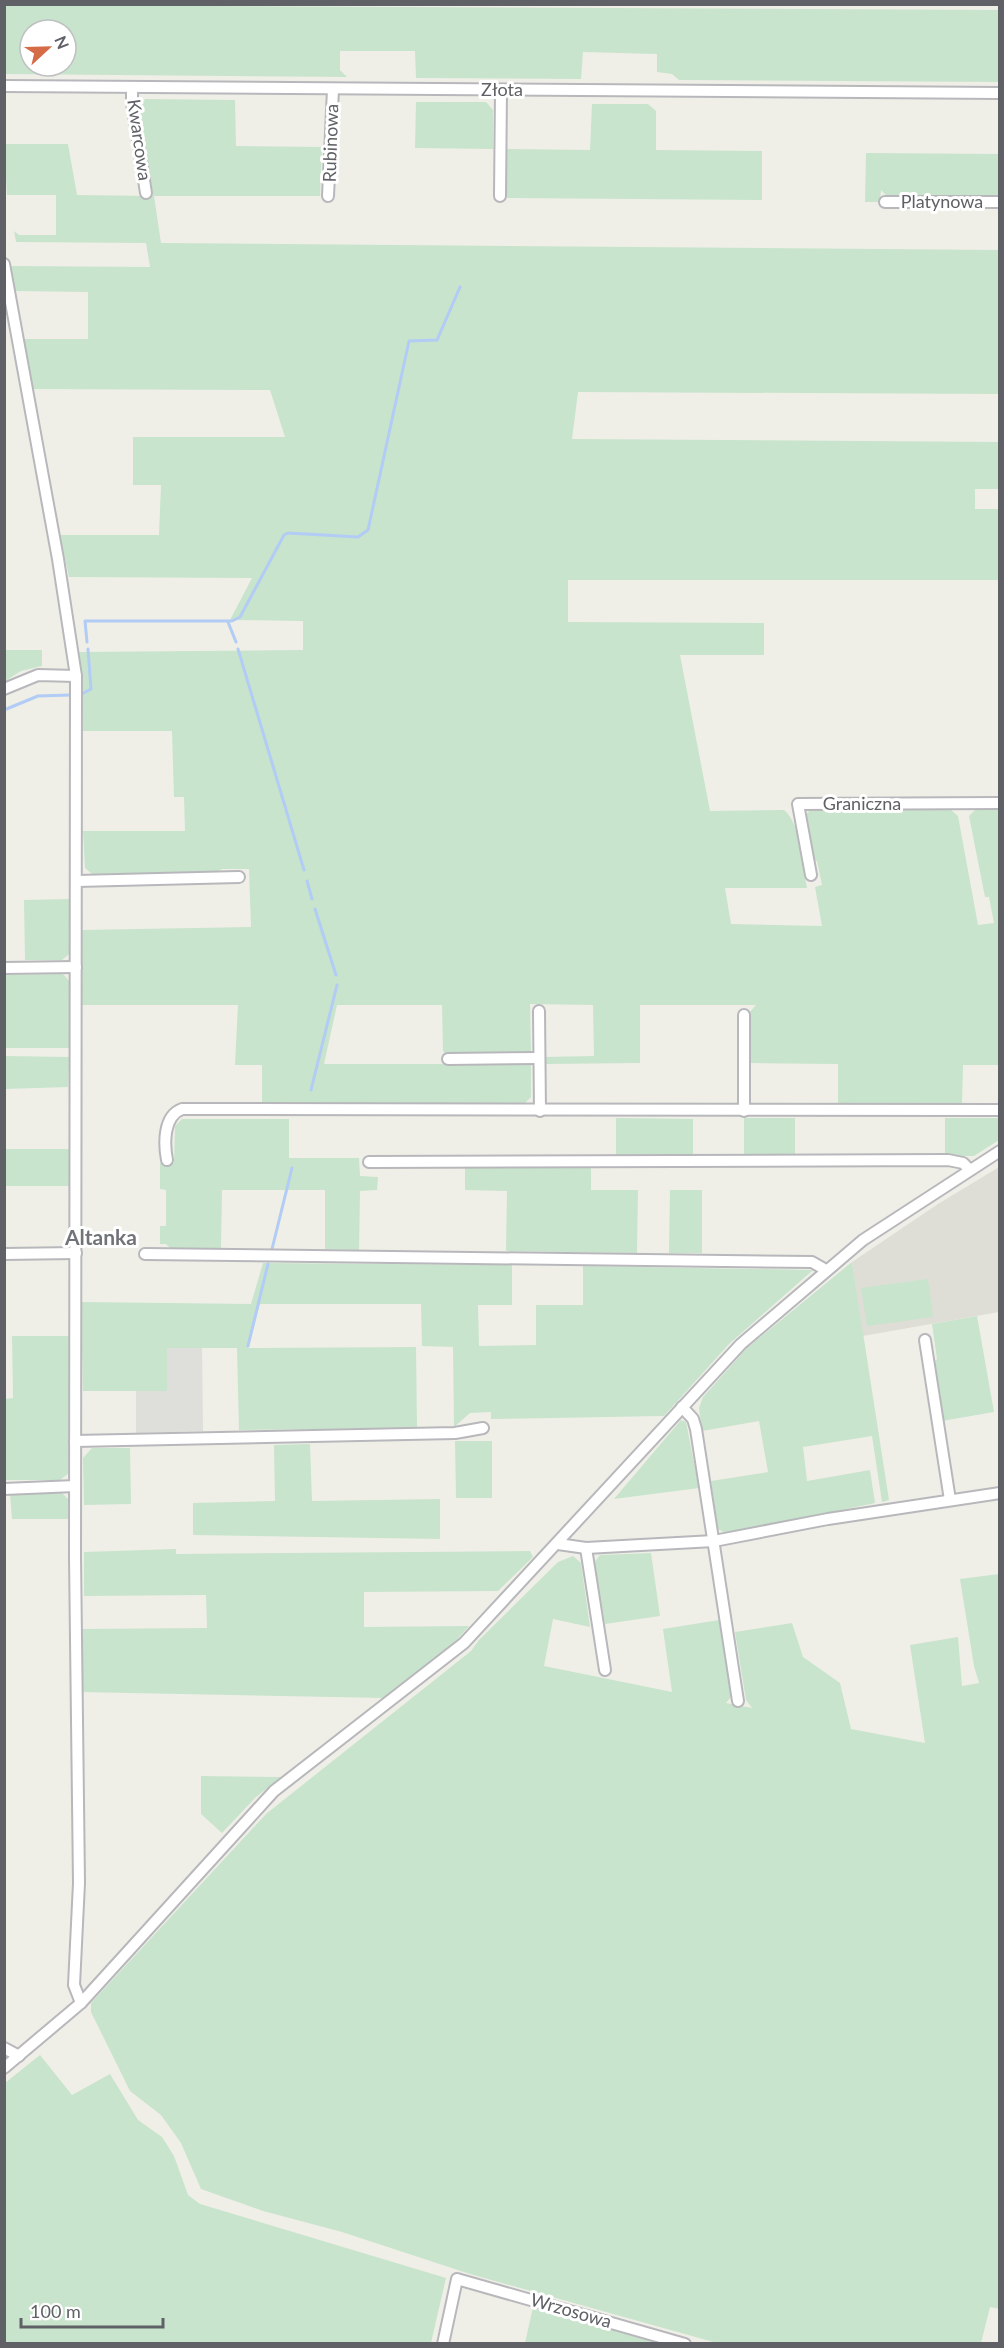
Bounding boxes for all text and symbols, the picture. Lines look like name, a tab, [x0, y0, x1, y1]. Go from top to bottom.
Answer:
north arrow	[18, 18, 78, 78]
text: N	[51, 33, 73, 51]
street label: Złota	[481, 78, 523, 100]
street label: Kwarcowa	[123, 98, 157, 182]
street label: Rubinowa	[318, 103, 342, 183]
street label: Platynowa	[901, 190, 983, 212]
street label: Graniczna	[823, 792, 901, 814]
district label: Altanka	[64, 1224, 137, 1249]
street label: Wrzosowa	[528, 2288, 614, 2332]
scale bar	[21, 2291, 164, 2329]
text: 100 m	[30, 2300, 81, 2322]

